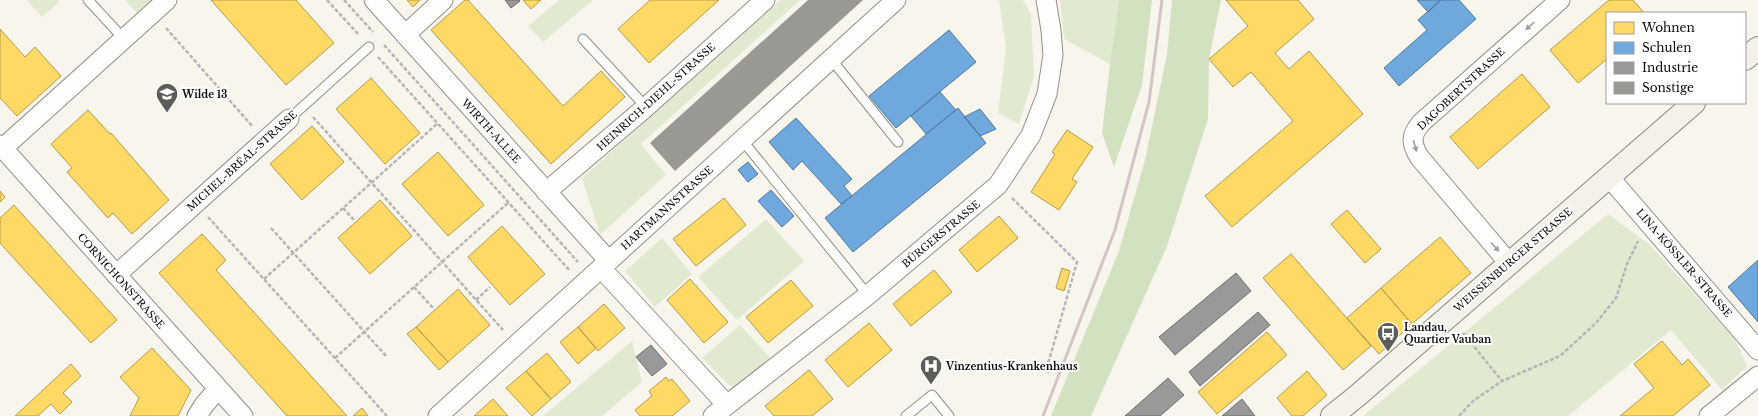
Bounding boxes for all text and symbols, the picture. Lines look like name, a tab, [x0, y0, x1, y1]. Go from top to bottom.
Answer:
legend	[1606, 12, 1746, 104]
text: Wohnen	[1641, 20, 1695, 35]
one-way arrow	[1526, 21, 1535, 30]
street label: HEINRICH-DIEHL-STRASSE	[594, 40, 718, 154]
text: Schulen	[1642, 40, 1692, 55]
street label: DAGOBERTSTRASSE	[1415, 45, 1507, 133]
text: Industrie	[1642, 60, 1698, 75]
text: Sonstige	[1642, 80, 1694, 95]
school or university icon: Wilde 13	[154, 81, 180, 114]
place label: Wilde 13	[181, 88, 227, 101]
street label: WIRTH-ALLEE	[458, 95, 523, 166]
street label: MICHEL-BRÉAL-STRASSE	[184, 107, 300, 214]
one-way arrow	[1412, 140, 1418, 152]
street label: HARTMANNSTRASSE	[618, 163, 716, 253]
street label: BÜRGERSTRASSE	[899, 197, 983, 270]
street label: WEISSENBURGER STRASSE	[1450, 205, 1575, 316]
street label: LINA-KÖSSLER-STRASSE	[1633, 206, 1735, 320]
street label: CORNICHONSTRASSE	[75, 231, 167, 331]
one-way arrow	[1491, 242, 1500, 252]
bus stop icon: Landau, Quartier Vauban	[1375, 320, 1401, 353]
place label: Landau, Quartier Vauban	[1404, 321, 1492, 346]
hospital icon: Vinzentius-Krankenhaus	[918, 353, 944, 386]
place label: Vinzentius-Krankenhaus	[945, 360, 1078, 373]

